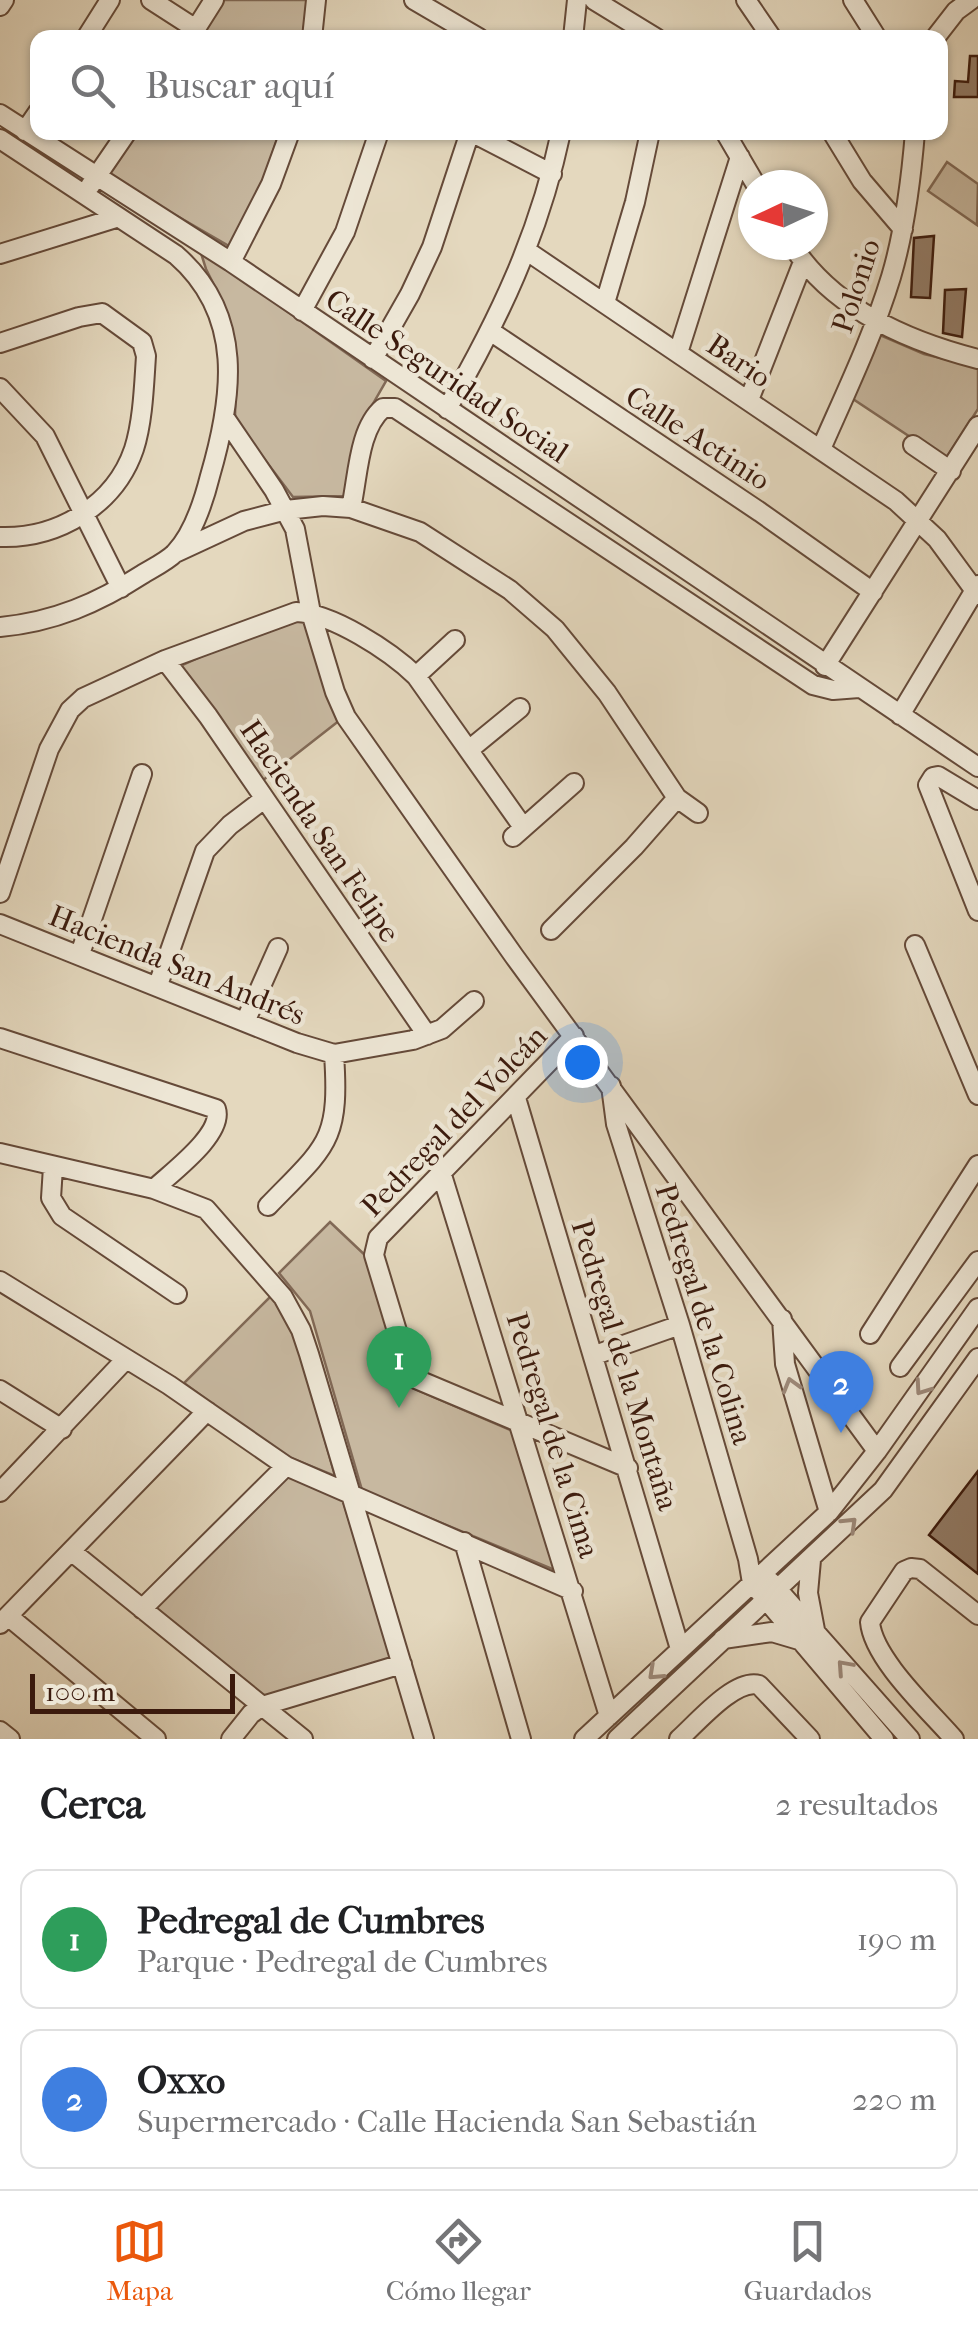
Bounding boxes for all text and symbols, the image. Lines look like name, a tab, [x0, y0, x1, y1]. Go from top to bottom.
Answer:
search box	[30, 30, 948, 140]
icon: search	[65, 58, 120, 113]
text: Buscar aquí	[145, 63, 334, 108]
north arrow	[738, 170, 828, 260]
street label: Polonio	[825, 235, 888, 338]
street label: Calle Seguridad Social	[319, 282, 575, 471]
street label: Bario	[700, 327, 778, 395]
street label: Calle Actinio	[619, 379, 777, 498]
street label: Hacienda San Felipe	[232, 714, 407, 949]
street label: Hacienda San Andrés	[44, 898, 310, 1033]
street label: Pedregal del Volcán	[354, 1018, 555, 1224]
your location	[557, 1037, 608, 1088]
street label: Pedregal de la Colina	[647, 1180, 760, 1450]
street label: Pedregal de la Montaña	[564, 1216, 686, 1516]
street label: Pedregal de la Cima	[499, 1308, 607, 1563]
pin: 1	[366, 1326, 432, 1408]
pin: 2	[808, 1350, 874, 1433]
one-way arrow	[781, 1377, 802, 1394]
one-way arrow	[916, 1377, 934, 1395]
one-way arrow	[838, 1517, 856, 1535]
one-way arrow	[838, 1660, 856, 1679]
one-way arrow	[648, 1661, 667, 1679]
scale bar	[30, 1669, 235, 1714]
text: 100 m	[45, 1675, 115, 1708]
text: Cerca	[40, 1780, 145, 1829]
text: 2 resultados	[775, 1786, 938, 1823]
text: Pedregal de Cumbres	[137, 1898, 484, 1943]
text: 1	[69, 1921, 80, 1958]
text: 190 m	[857, 1921, 936, 1958]
text: Parque · Pedregal de Cumbres	[137, 1943, 547, 1980]
text: Oxxo	[137, 2058, 225, 2103]
text: 2	[66, 2081, 83, 2118]
text: 220 m	[852, 2081, 936, 2118]
text: Supermercado · Calle Hacienda San Sebastián	[137, 2103, 757, 2140]
tab: Mapa	[106, 2214, 173, 2307]
tab: Cómo llegar	[386, 2214, 531, 2307]
tab: Guardados	[743, 2214, 872, 2307]

